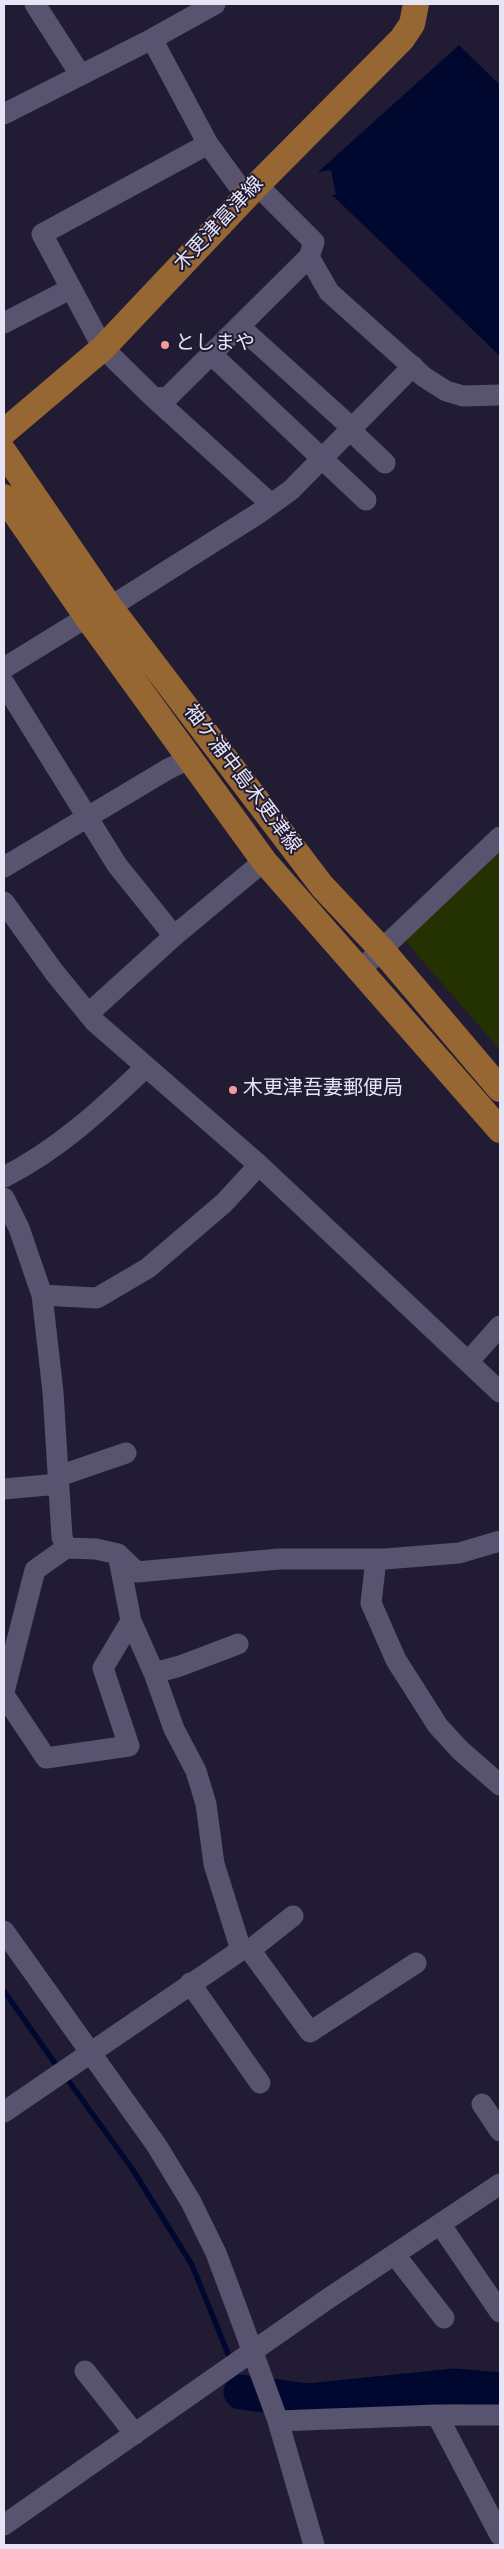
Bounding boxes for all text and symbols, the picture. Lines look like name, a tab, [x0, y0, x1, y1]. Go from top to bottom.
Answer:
street label: 木更津富津線	[170, 173, 270, 277]
place label: としまや	[175, 333, 255, 357]
marker: としまや	[159, 339, 171, 351]
street label: 袖ケ浦中島木更津線	[177, 701, 305, 859]
place label: 木更津吾妻郵便局	[243, 1078, 403, 1102]
marker: 木更津吾妻郵便局	[227, 1084, 239, 1096]

